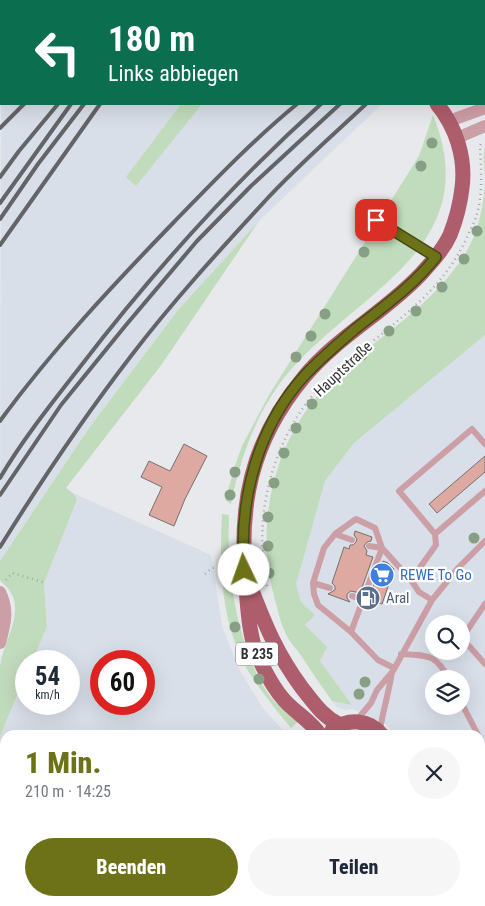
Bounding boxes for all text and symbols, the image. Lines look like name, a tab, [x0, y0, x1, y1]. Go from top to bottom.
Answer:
text: 180 m	[108, 19, 195, 60]
icon: left	[25, 20, 90, 85]
text: Links abbiegen	[108, 61, 239, 86]
pin	[355, 199, 397, 241]
icon: arrive	[362, 206, 390, 234]
street label: Hauptstraße	[310, 337, 376, 401]
position arrow	[217, 543, 269, 595]
supermarket icon: REWE To Go	[369, 562, 395, 588]
place label: REWE To Go	[400, 566, 472, 584]
fuel station icon: Aral	[355, 585, 381, 611]
place label: Aral	[386, 589, 410, 607]
map controls	[425, 615, 470, 715]
button: search	[425, 615, 470, 660]
road number: B 235	[236, 642, 278, 666]
speed limit sign: 60	[90, 650, 155, 715]
text: 54	[35, 662, 60, 691]
button: layers	[425, 670, 470, 715]
text: km/h	[35, 688, 60, 702]
text: 1 Min.	[25, 745, 101, 780]
button: close	[408, 747, 460, 799]
text: 210 m · 14:25	[25, 782, 111, 801]
button: Beenden	[25, 838, 238, 896]
button: Teilen	[248, 838, 460, 896]

